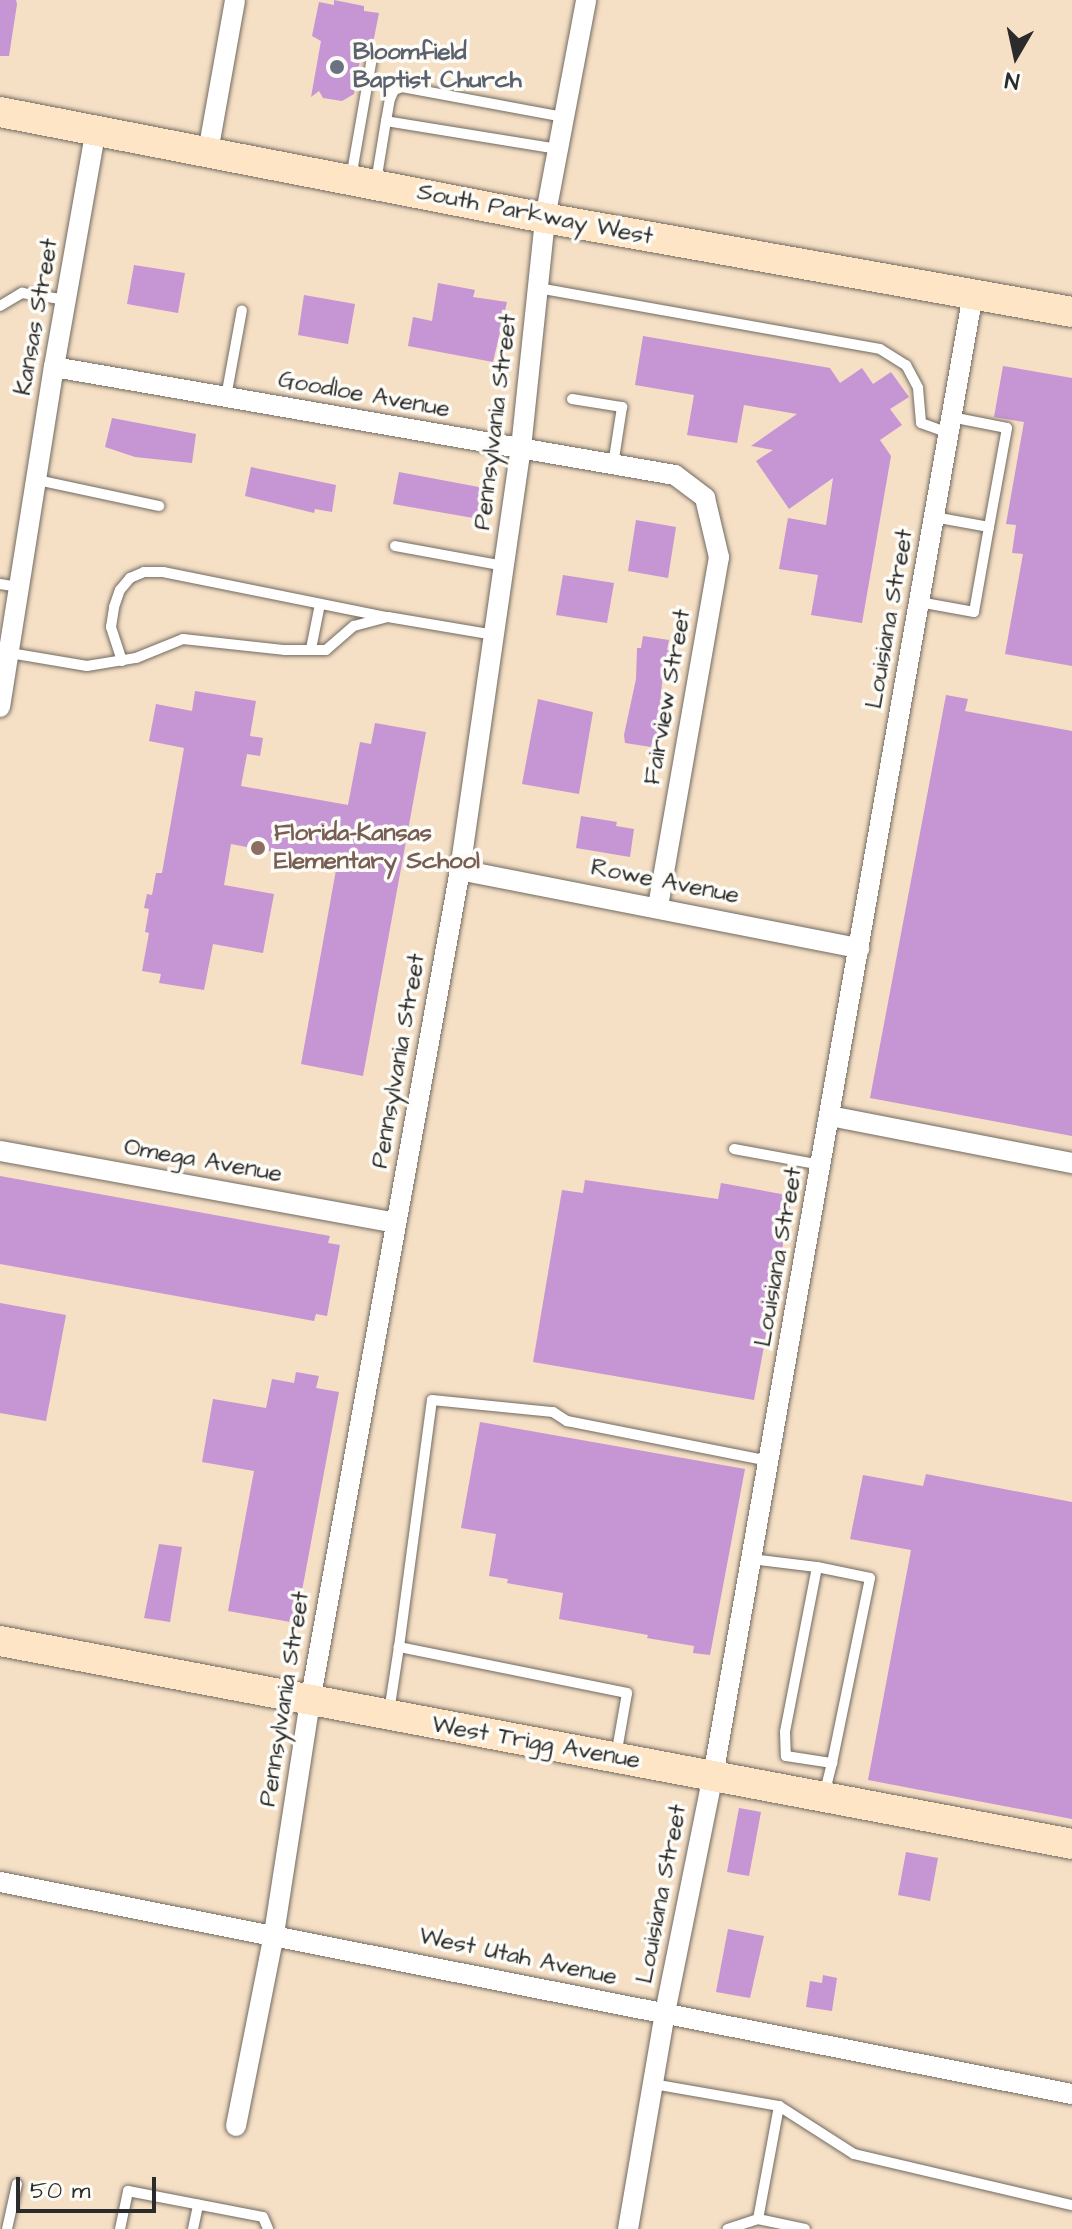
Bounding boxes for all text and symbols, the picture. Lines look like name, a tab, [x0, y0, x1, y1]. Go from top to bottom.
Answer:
north arrow	[976, 16, 1056, 96]
place label: Bloomfield Baptist Church	[353, 39, 522, 95]
marker: Bloomfield Baptist Church	[328, 58, 346, 76]
text: N	[1003, 64, 1021, 97]
street label: South Parkway West	[415, 178, 655, 252]
street label: Kansas Street	[9, 236, 65, 398]
street label: Pennsylvania Street	[468, 312, 524, 532]
street label: Goodloe Avenue	[276, 366, 452, 424]
street label: Louisiana Street	[860, 527, 920, 711]
street label: Fairview Street	[638, 607, 698, 787]
place label: Florida-Kansas Elementary School	[274, 820, 480, 876]
marker: Florida-Kansas Elementary School	[249, 839, 267, 857]
street label: Rowe Avenue	[588, 853, 742, 911]
street label: Pennsylvania Street	[366, 951, 432, 1171]
street label: Omega Avenue	[122, 1133, 284, 1189]
street label: Louisiana Street	[749, 1165, 809, 1349]
street label: Pennsylvania Street	[254, 1589, 316, 1809]
street label: West Trigg Avenue	[430, 1710, 642, 1776]
street label: Louisiana Street	[631, 1802, 693, 1986]
street label: West Utah Avenue	[416, 1922, 620, 1992]
scale bar	[20, 2161, 160, 2211]
text: 50 m	[30, 2174, 90, 2208]

